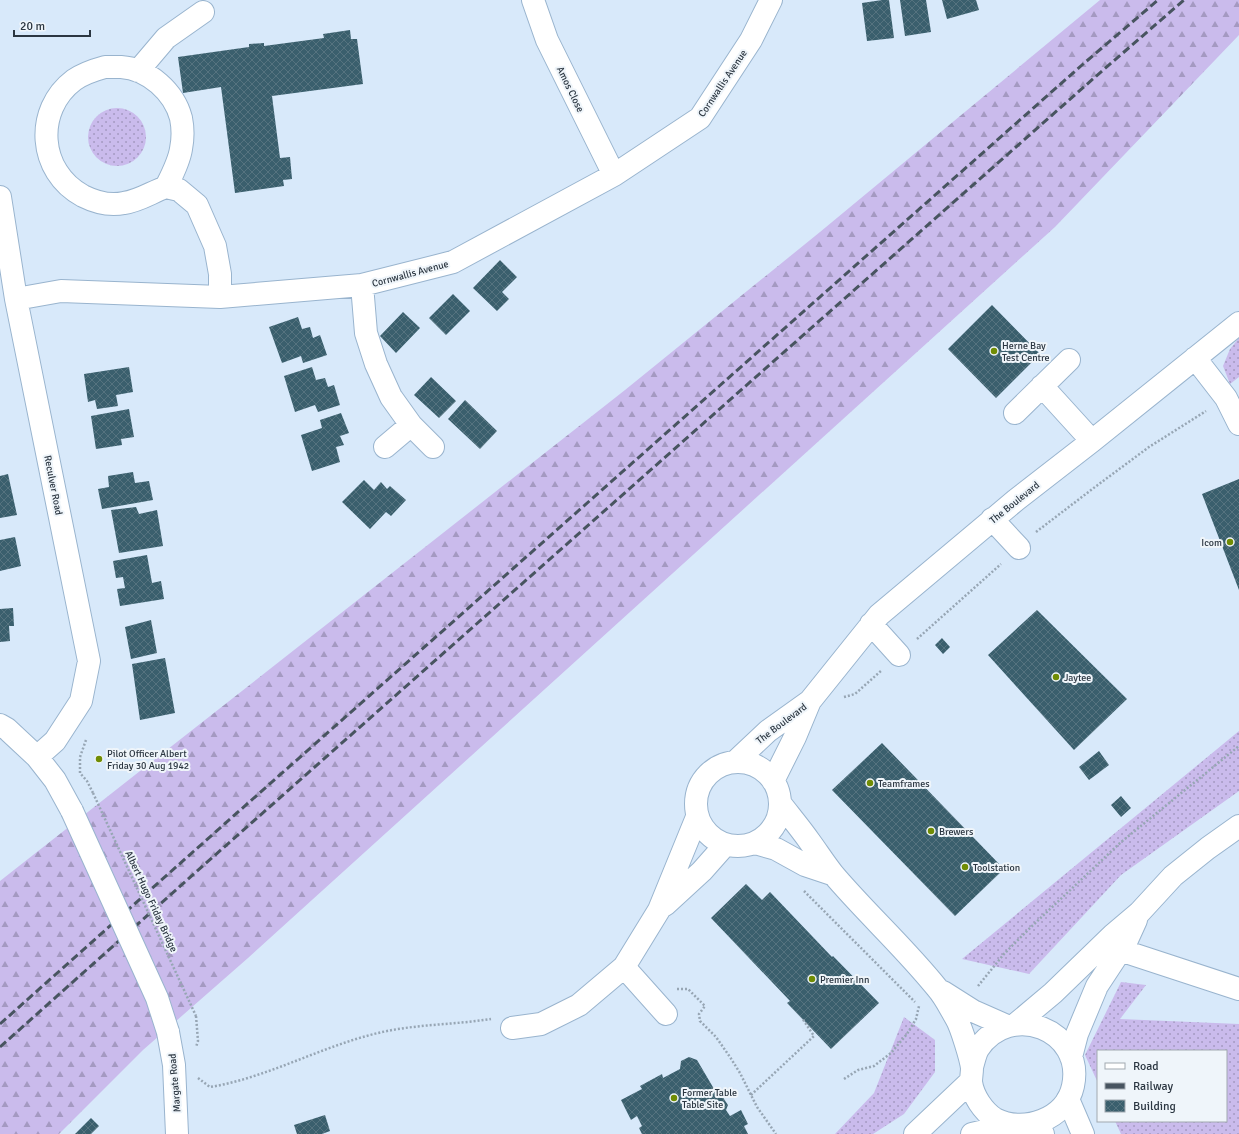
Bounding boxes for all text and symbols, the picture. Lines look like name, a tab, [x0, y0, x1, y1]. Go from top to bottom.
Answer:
scale bar	[14, 12, 90, 38]
text: 20 m	[20, 19, 45, 34]
street label: Cornwallis Avenue	[696, 48, 750, 120]
street label: Amos Close	[554, 65, 586, 114]
street label: Cornwallis Avenue	[371, 258, 450, 290]
place label: Herne Bay Test Centre	[1002, 340, 1050, 364]
marker: Herne Bay Test Centre	[989, 346, 999, 356]
street label: Reculver Road	[41, 454, 65, 516]
street label: The Boulevard	[987, 479, 1042, 526]
place label: Icom	[1201, 537, 1222, 549]
marker: Icom	[1225, 537, 1235, 547]
marker: Jaytee	[1051, 672, 1061, 682]
place label: Jaytee	[1064, 672, 1091, 684]
street label: The Boulevard	[754, 701, 809, 747]
place label: Pilot Officer Albert Friday 30 Aug 1942	[107, 748, 189, 772]
marker: Pilot Officer Albert Friday 30 Aug 1942	[94, 754, 104, 764]
marker: Teamframes	[865, 778, 875, 788]
place label: Teamframes	[878, 778, 930, 790]
marker: Brewers	[926, 826, 936, 836]
place label: Brewers	[939, 826, 974, 838]
street label: Albert Hugo Friday Bridge	[122, 849, 180, 954]
marker: Toolstation	[960, 862, 970, 872]
place label: Toolstation	[973, 862, 1020, 874]
marker: Premier Inn	[807, 974, 817, 984]
place label: Premier Inn	[820, 974, 869, 986]
legend	[1097, 1050, 1227, 1122]
street label: Margate Road	[166, 1053, 184, 1113]
text: Road	[1133, 1059, 1159, 1074]
text: Railway	[1133, 1079, 1173, 1094]
place label: Former Table Table Site	[682, 1087, 737, 1111]
marker: Former Table Table Site	[669, 1093, 679, 1103]
text: Building	[1133, 1099, 1176, 1114]

